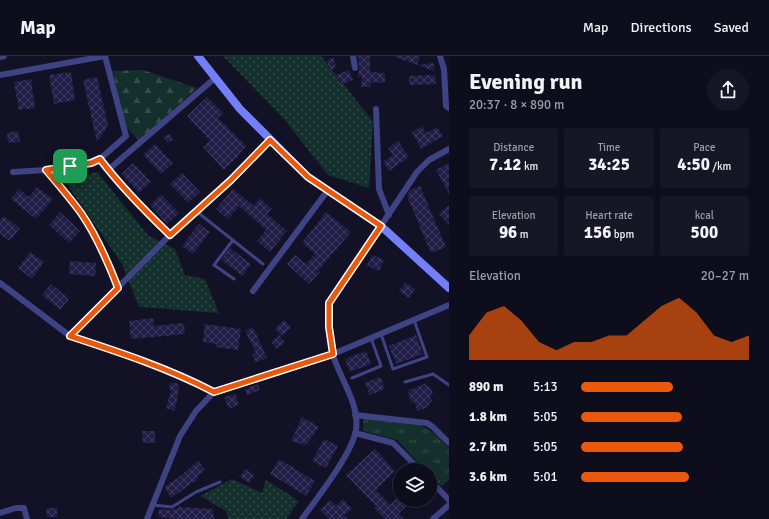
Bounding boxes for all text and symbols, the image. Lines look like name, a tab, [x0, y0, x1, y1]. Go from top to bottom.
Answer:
text: Map	[20, 16, 56, 40]
text: Map	[583, 19, 609, 36]
text: Directions	[631, 19, 692, 36]
text: Saved	[714, 19, 749, 36]
text: Evening run	[469, 68, 583, 95]
button: share	[707, 69, 749, 111]
text: 20:37 · 8 × 890 m	[469, 97, 564, 113]
text: Distance	[493, 141, 534, 154]
text: Time	[598, 141, 620, 154]
text: Pace	[693, 141, 715, 154]
pin	[53, 149, 87, 183]
text: 7.12	[489, 154, 522, 175]
text: 34:25	[588, 154, 630, 175]
text: 4:50	[677, 154, 710, 175]
icon: arrive	[59, 155, 81, 177]
text: km	[522, 160, 538, 173]
text: /km	[710, 160, 731, 173]
text: Elevation	[492, 209, 536, 222]
text: Heart rate	[585, 209, 633, 222]
text: kcal	[695, 209, 714, 222]
text: 96	[499, 222, 517, 243]
text: 156	[584, 222, 611, 243]
text: 500	[691, 222, 718, 243]
text: m	[517, 228, 528, 241]
text: bpm	[611, 228, 634, 241]
text: Elevation	[469, 268, 521, 284]
text: 20–27 m	[701, 268, 749, 284]
text: 890 m	[469, 379, 503, 395]
text: 5:13	[533, 379, 558, 395]
text: 1.8 km	[469, 409, 507, 425]
text: 5:05	[533, 409, 558, 425]
text: 2.7 km	[469, 439, 507, 455]
text: 5:05	[533, 439, 558, 455]
map controls	[393, 463, 437, 507]
button: layers	[393, 463, 437, 507]
text: 3.6 km	[469, 469, 507, 485]
text: 5:01	[533, 469, 558, 485]

